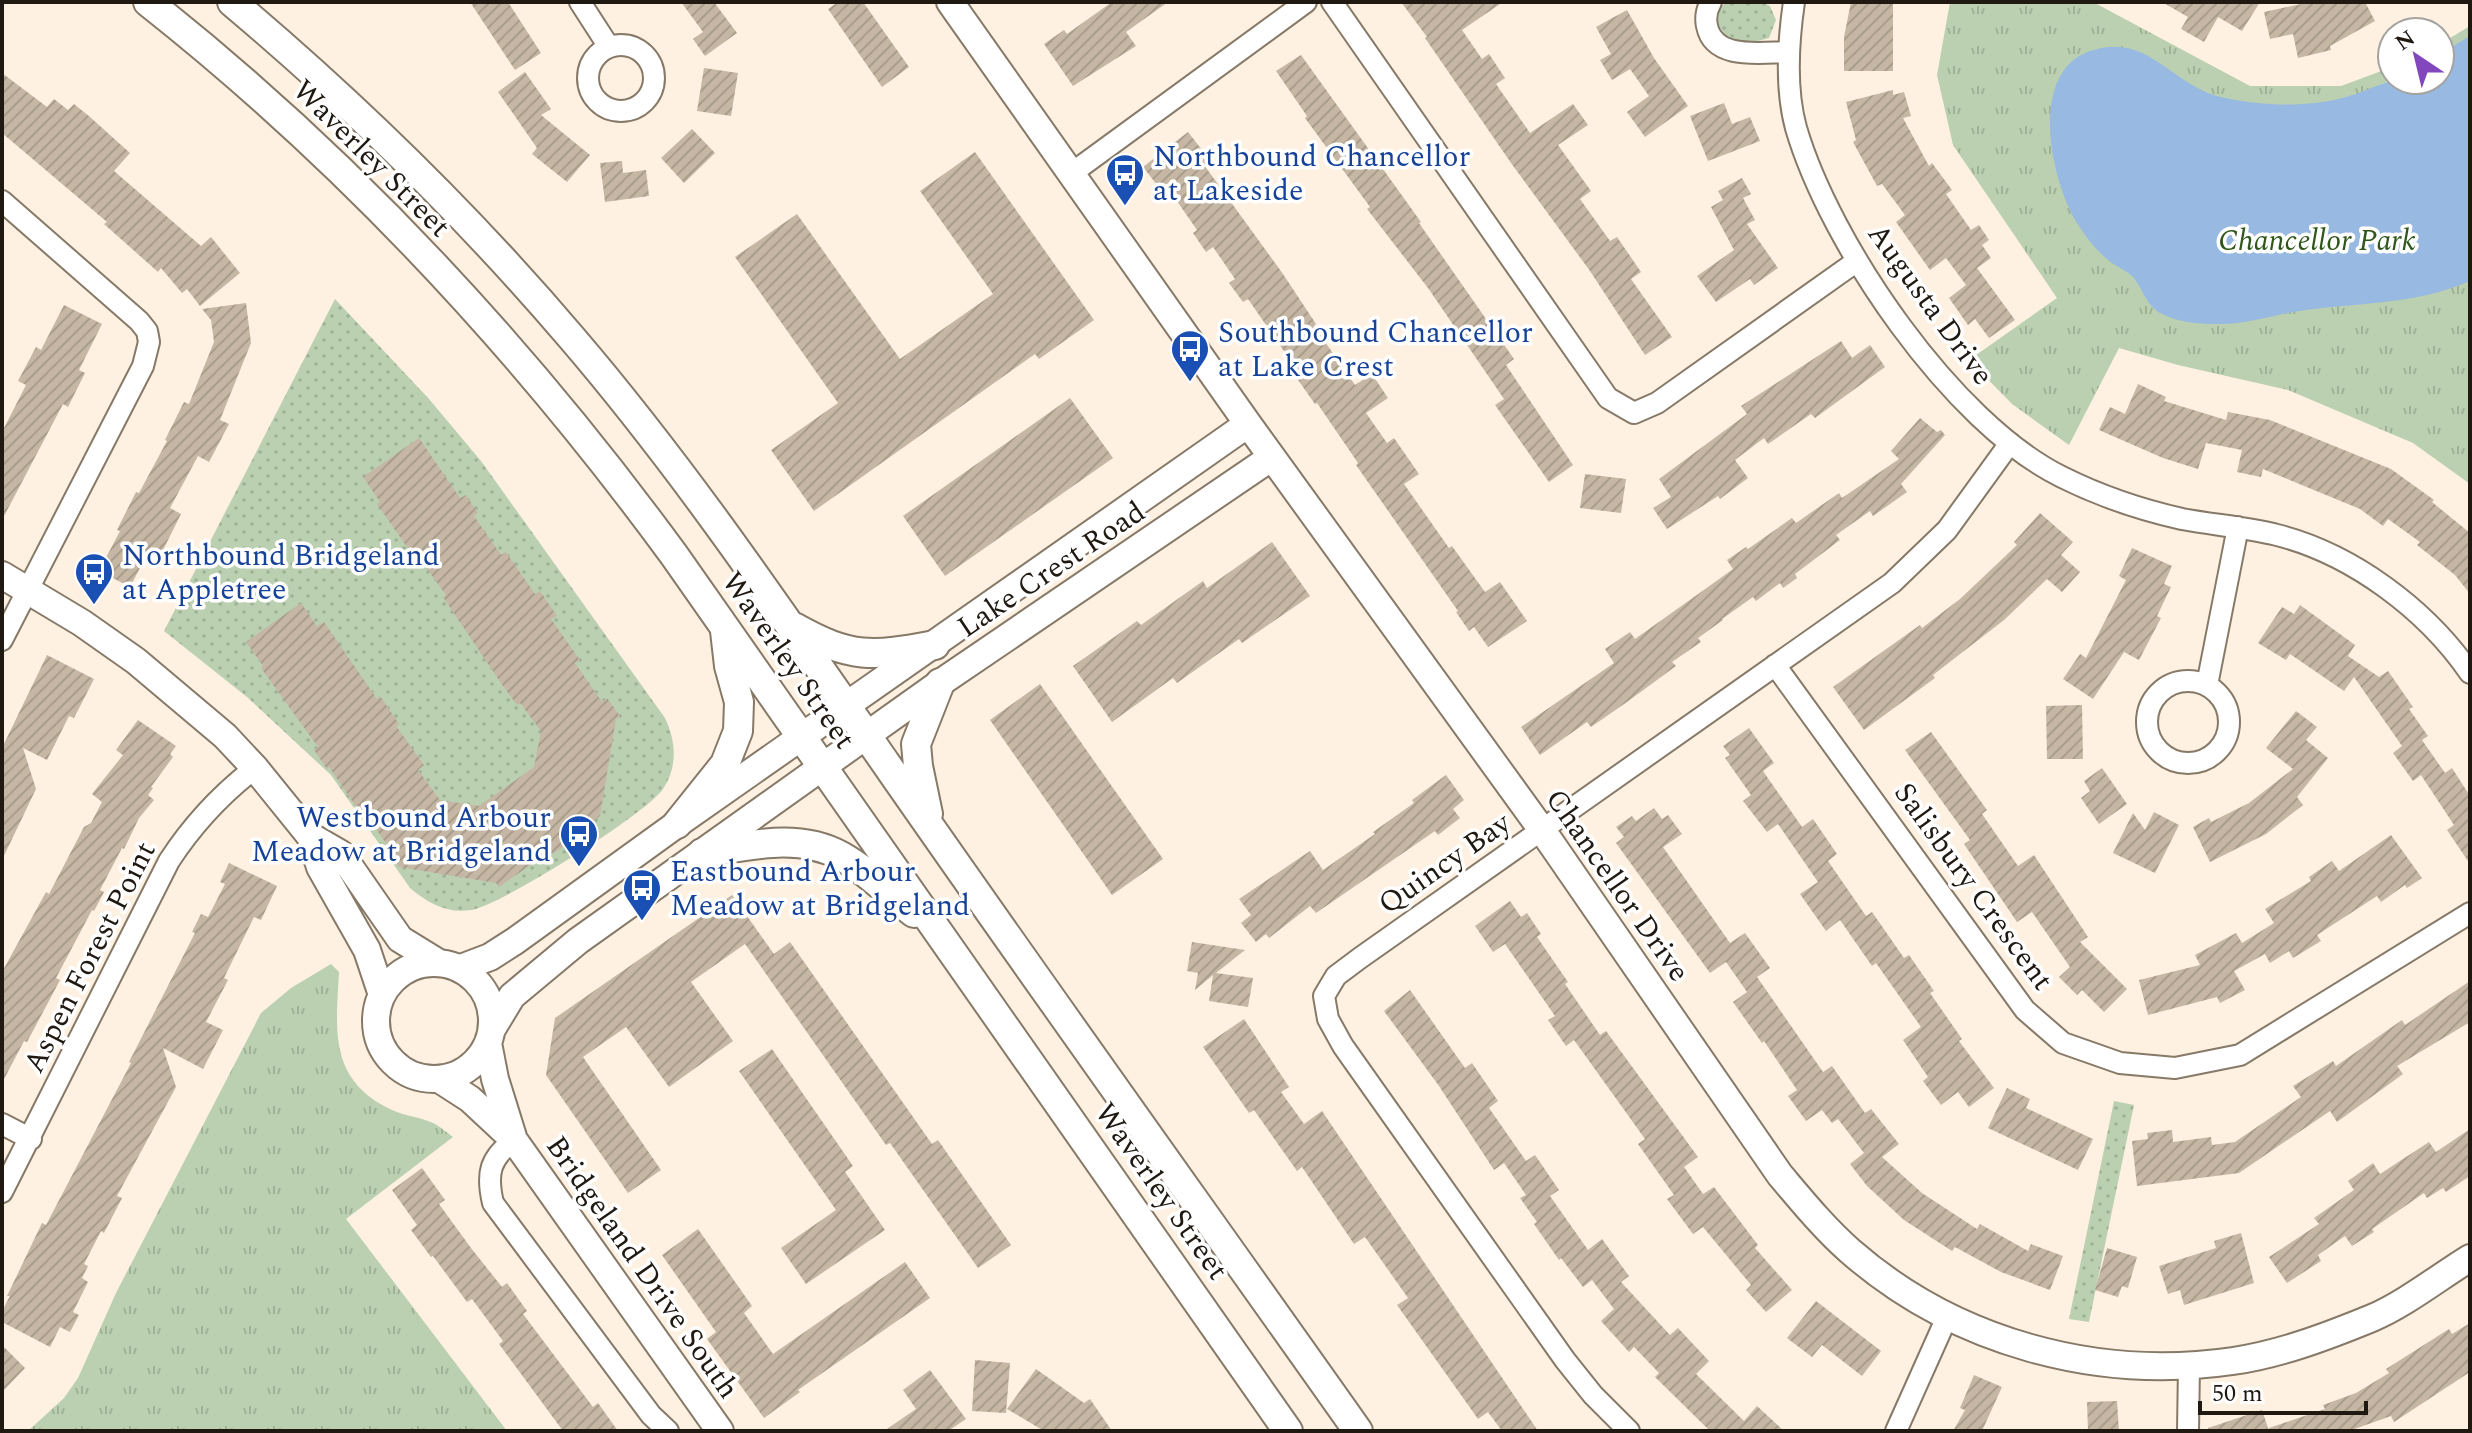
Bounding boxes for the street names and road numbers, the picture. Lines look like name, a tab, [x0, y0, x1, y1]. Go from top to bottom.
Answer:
street label: Waverley Street	[281, 69, 461, 249]
street label: Augusta Drive	[1855, 214, 2005, 395]
street label: Lake Crest Road	[948, 490, 1155, 650]
street label: Waverley Street	[710, 562, 867, 759]
street label: Salisbury Crescent	[1882, 773, 2065, 1000]
street label: Chancellor Drive	[1533, 779, 1701, 992]
street label: Quincy Bay	[1369, 800, 1522, 926]
street label: Aspen Forest Point	[12, 833, 168, 1081]
street label: Waverley Street	[1083, 1093, 1240, 1290]
street label: Bridgeland Drive South	[534, 1126, 751, 1409]

